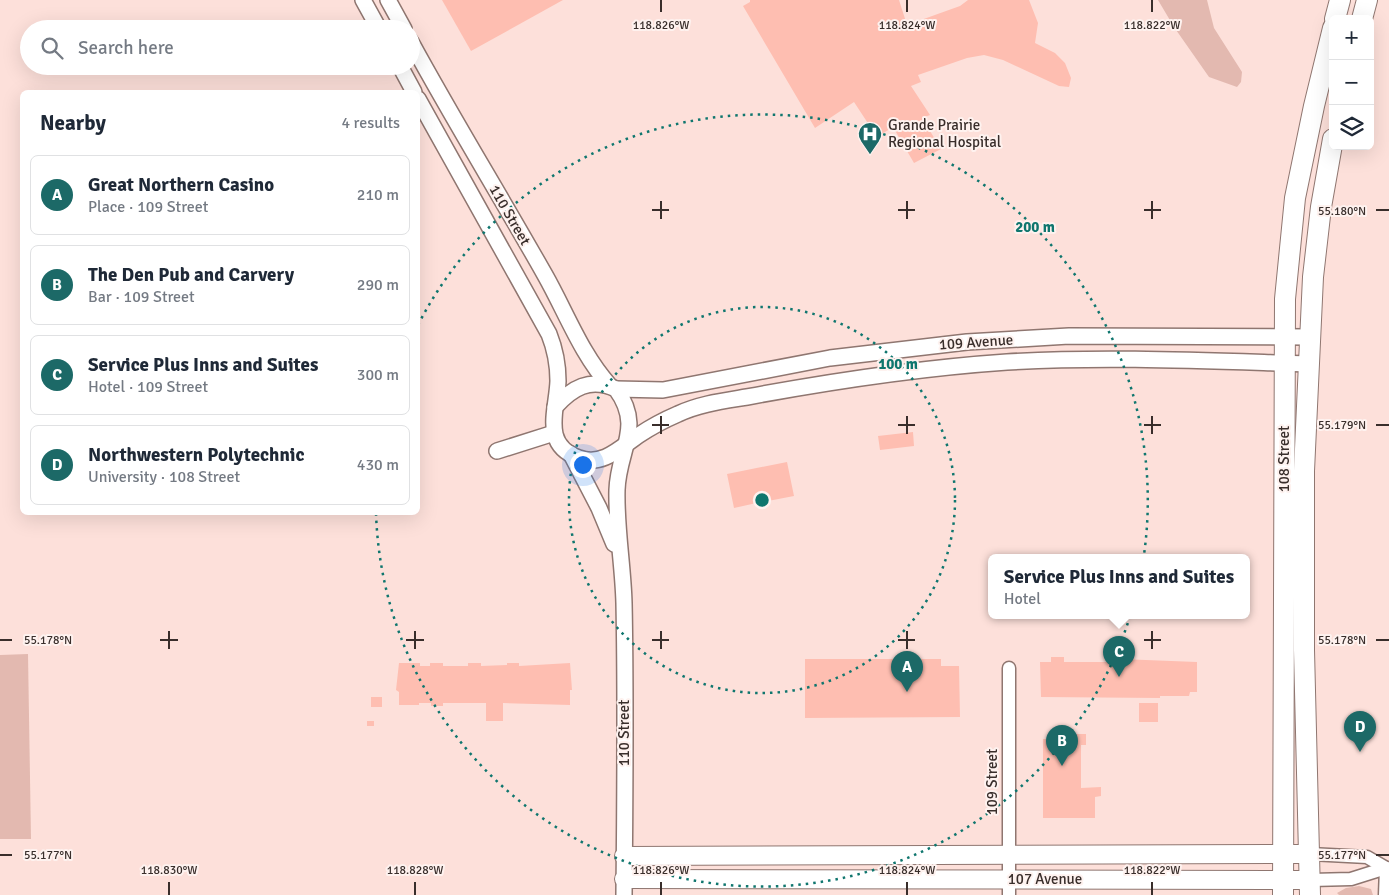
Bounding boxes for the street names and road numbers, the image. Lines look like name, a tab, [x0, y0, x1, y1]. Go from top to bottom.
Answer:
street label: 110 Street	[486, 182, 534, 248]
street label: 109 Avenue	[938, 330, 1014, 354]
street label: 108 Street	[1275, 426, 1293, 492]
street label: 110 Street	[615, 700, 633, 766]
street label: 109 Street	[983, 749, 1001, 815]
street label: 107 Avenue	[1008, 870, 1082, 888]

